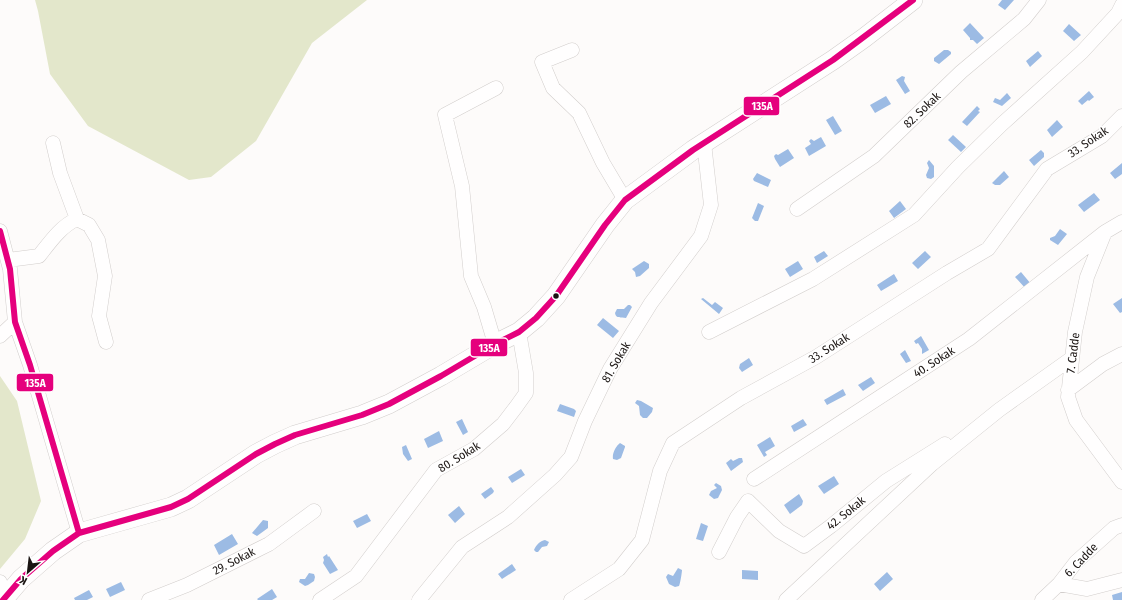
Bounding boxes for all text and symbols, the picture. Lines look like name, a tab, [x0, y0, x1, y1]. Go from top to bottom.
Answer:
street label: 82. Sokak	[901, 89, 944, 131]
line badge: 135A	[743, 96, 780, 116]
text: 135A	[751, 100, 774, 113]
street label: 33. Sokak	[1065, 123, 1111, 160]
unlabelled marker	[551, 291, 561, 301]
street label: 33. Sokak	[806, 330, 852, 366]
street label: 7. Cadde	[1064, 332, 1082, 374]
line badge: 135A	[470, 338, 508, 357]
street label: 81. Sokak	[599, 339, 633, 385]
text: 135A	[478, 342, 501, 355]
street label: 40. Sokak	[911, 343, 958, 381]
line badge: 135A	[16, 373, 54, 392]
text: 135A	[24, 377, 47, 390]
street label: 80. Sokak	[435, 438, 483, 475]
street label: 42. Sokak	[824, 493, 868, 533]
street label: 6. Cadde	[1061, 540, 1101, 580]
street label: 29. Sokak	[211, 544, 258, 578]
north arrow	[8, 552, 48, 592]
text: K	[17, 573, 29, 588]

